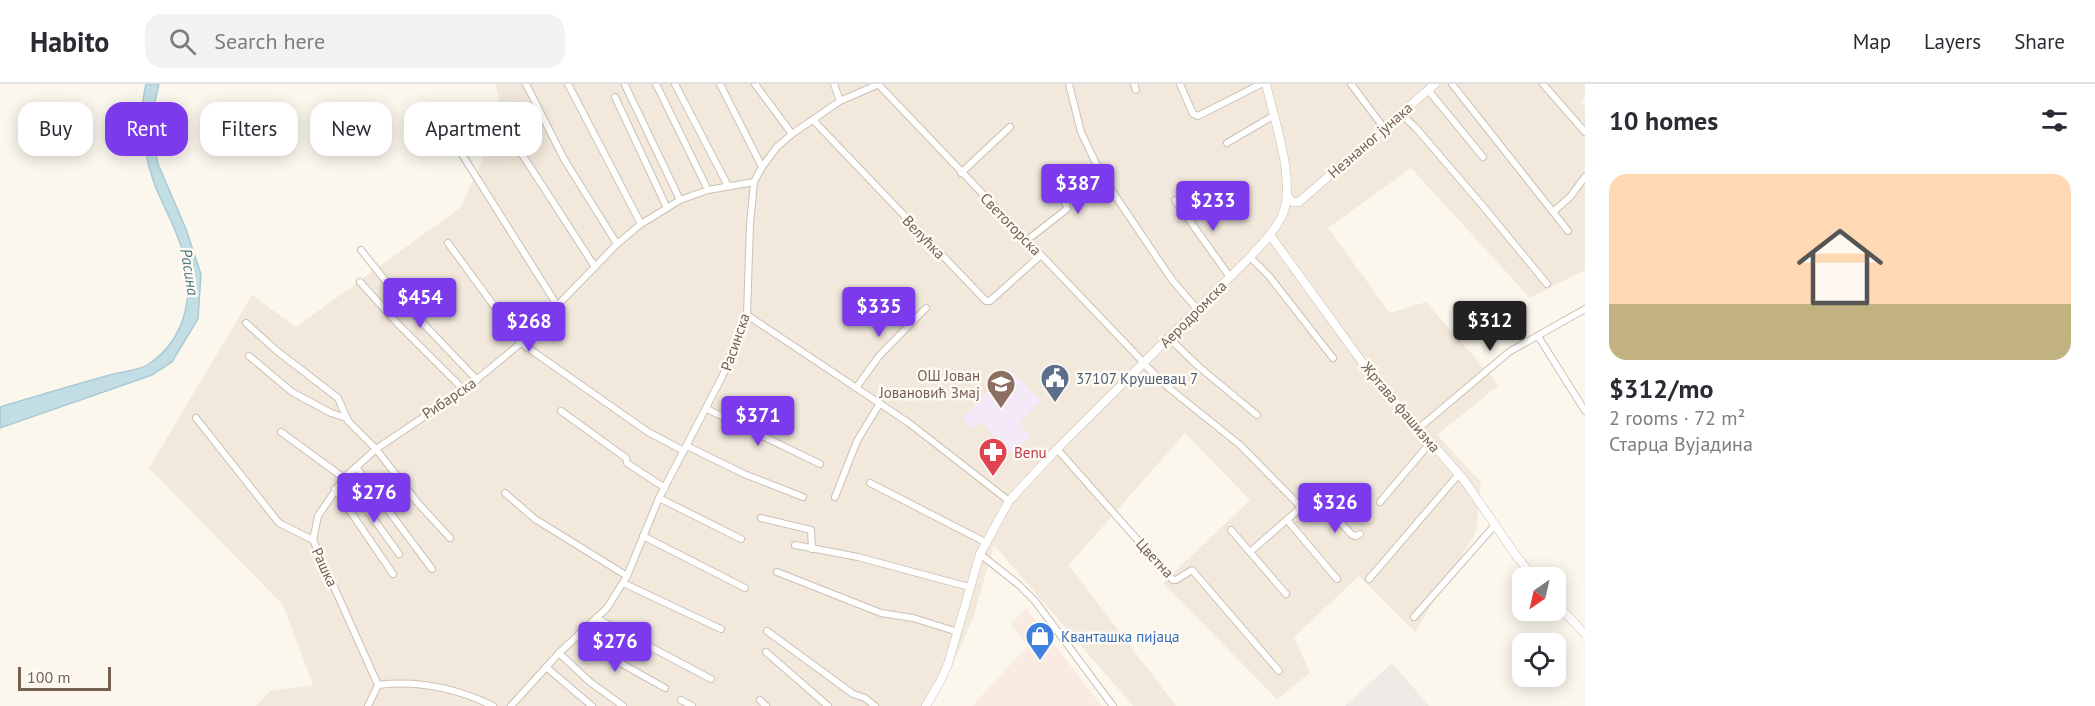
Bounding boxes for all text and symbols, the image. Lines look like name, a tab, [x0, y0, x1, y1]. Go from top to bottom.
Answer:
search box	[145, 14, 565, 68]
text: Habito	[30, 23, 109, 60]
icon: search	[166, 25, 199, 58]
text: Search here	[214, 27, 325, 55]
text: Map	[1853, 28, 1891, 55]
text: Layers	[1924, 28, 1981, 55]
text: Share	[2014, 28, 2065, 55]
street label: Незнаног јунака	[1324, 98, 1416, 182]
chip: Buy	[18, 102, 93, 156]
chip: Rent	[105, 102, 188, 156]
chip: Filters	[200, 102, 298, 156]
chip: New	[310, 102, 392, 156]
chip: Apartment	[404, 102, 542, 156]
text: 10 homes	[1609, 104, 1718, 137]
icon: filters	[2038, 104, 2071, 137]
pin: $387	[1042, 164, 1114, 215]
text: $387	[1055, 170, 1101, 196]
pin: $233	[1177, 181, 1249, 232]
text: $233	[1190, 187, 1236, 213]
street label: Светогорска	[976, 189, 1046, 259]
street label: Велућка	[899, 211, 949, 263]
icon: home	[1786, 213, 1894, 321]
water label: Расина	[176, 247, 204, 297]
street label: Аеродромска	[1155, 276, 1231, 352]
pin: $454	[384, 278, 456, 329]
text: $454	[397, 284, 443, 310]
pin: $335	[843, 287, 915, 338]
text: $335	[856, 293, 902, 319]
pin: $312	[1454, 301, 1526, 352]
pin: $268	[493, 302, 565, 353]
text: $312	[1467, 307, 1513, 333]
text: $268	[506, 308, 552, 334]
street label: Расинска	[716, 311, 754, 373]
street label: Жртава фашизма	[1357, 357, 1445, 456]
public building icon: 37107 Крушевац 7	[1039, 362, 1071, 404]
place label: ОШ Јован Јовановић Змај	[878, 366, 980, 402]
school or university icon: ОШ Јован Јовановић Змај	[985, 368, 1017, 410]
place label: 37107 Крушевац 7	[1076, 369, 1198, 388]
text: $312/mo	[1609, 372, 1713, 405]
street label: Рибарска	[418, 373, 480, 423]
pin: $371	[722, 396, 794, 447]
text: $371	[735, 402, 781, 428]
text: 2 rooms · 72 m²	[1609, 405, 1745, 431]
text: Старца Вујадина	[1609, 431, 1753, 457]
pharmacy icon: Benu	[977, 436, 1009, 478]
place label: Benu	[1014, 443, 1047, 462]
pin: $276	[338, 473, 410, 524]
text: $276	[351, 479, 397, 505]
pin: $326	[1299, 483, 1371, 534]
text: $326	[1312, 489, 1358, 515]
street label: Цветна	[1132, 534, 1178, 582]
street label: Рашка	[308, 544, 342, 590]
north arrow	[1512, 567, 1566, 621]
map controls	[1512, 567, 1566, 687]
shop icon: Кванташка пијаца	[1024, 620, 1056, 662]
pin: $276	[579, 622, 651, 673]
place label: Кванташка пијаца	[1061, 627, 1180, 646]
text: $276	[592, 628, 638, 654]
button: locate	[1512, 633, 1566, 687]
scale bar	[18, 664, 111, 692]
text: 100 m	[27, 667, 70, 687]

